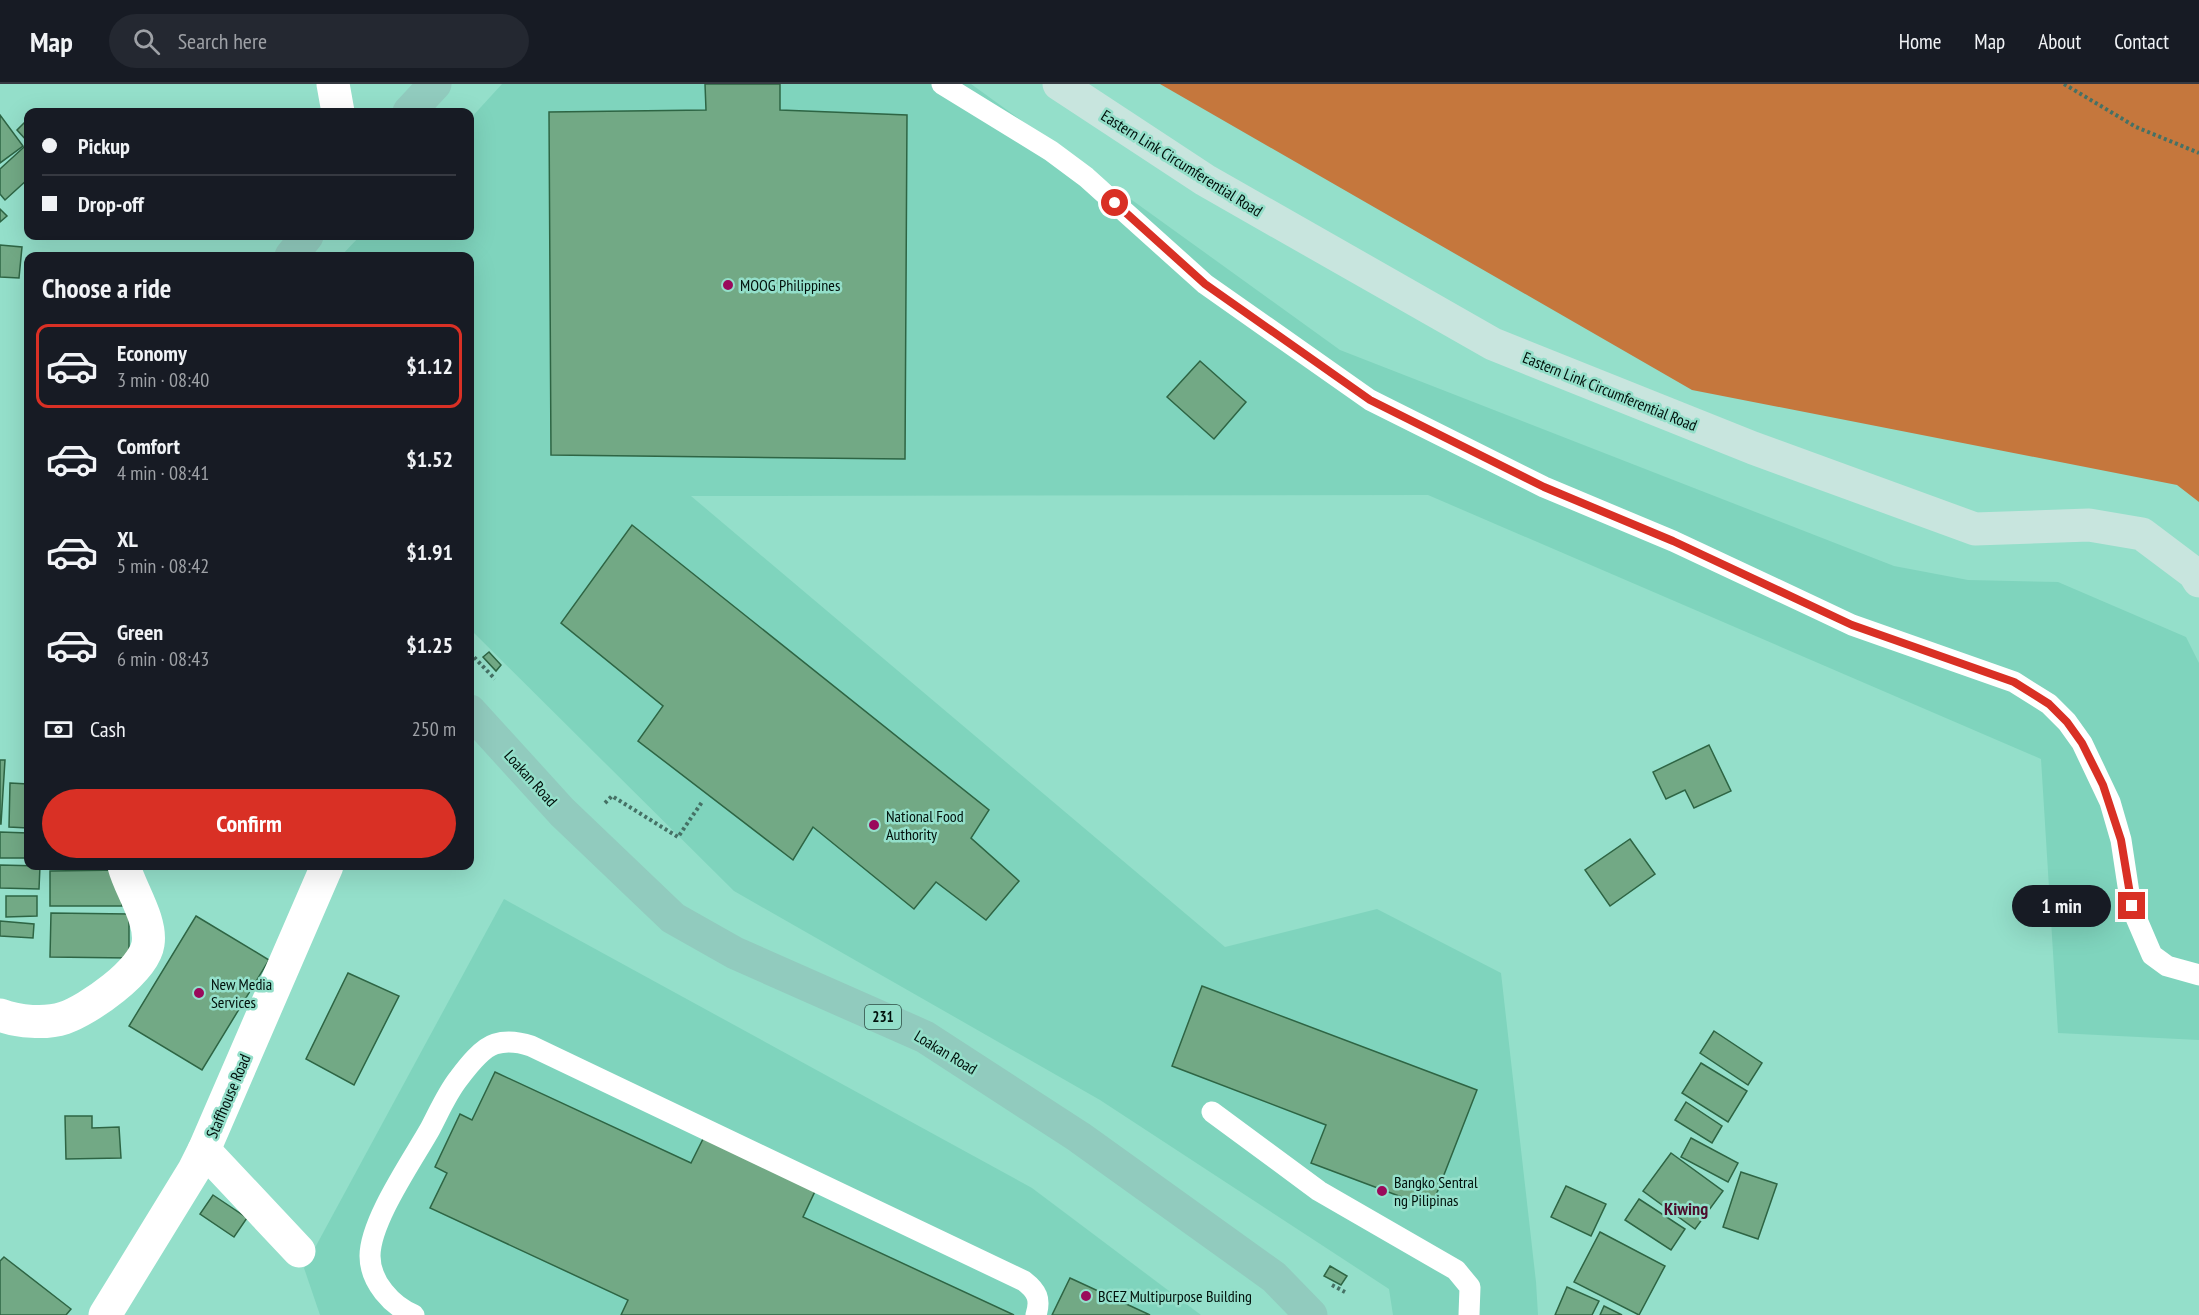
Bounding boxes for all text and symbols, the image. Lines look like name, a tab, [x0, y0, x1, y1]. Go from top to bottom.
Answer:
search box	[109, 14, 529, 68]
text: Map	[30, 23, 73, 60]
icon: search	[130, 25, 163, 58]
text: Search here	[178, 27, 267, 55]
text: Home	[1899, 28, 1941, 55]
text: Map	[1974, 28, 2005, 55]
text: About	[2038, 28, 2081, 55]
text: Contact	[2114, 28, 2169, 55]
street label: Eastern Link Circumferential Road	[1098, 105, 1266, 221]
text: Pickup	[78, 132, 130, 160]
route start	[1101, 189, 1128, 216]
text: Drop-off	[78, 190, 144, 218]
text: Choose a ride	[42, 271, 171, 305]
place label: MOOG Philippines	[740, 275, 840, 295]
marker: MOOG Philippines	[721, 278, 735, 292]
icon: car	[45, 339, 99, 393]
text: Economy	[117, 339, 187, 367]
street label: Eastern Link Circumferential Road	[1520, 347, 1700, 435]
text: $1.12	[406, 352, 453, 380]
text: 3 min · 08:40	[117, 367, 209, 393]
icon: car	[45, 432, 99, 486]
text: Comfort	[117, 432, 180, 460]
text: $1.52	[406, 445, 453, 473]
text: 4 min · 08:41	[117, 460, 209, 486]
icon: car	[45, 525, 99, 579]
text: XL	[117, 525, 138, 553]
text: $1.91	[406, 538, 453, 566]
text: 5 min · 08:42	[117, 553, 209, 579]
icon: car	[45, 618, 99, 672]
text: Green	[117, 618, 163, 646]
text: $1.25	[406, 631, 453, 659]
text: 6 min · 08:43	[117, 646, 209, 672]
icon: cash	[42, 713, 75, 746]
text: Cash	[90, 715, 126, 743]
text: 250 m	[412, 716, 456, 742]
street label: Loakan Road	[500, 745, 562, 811]
button: Confirm	[42, 789, 456, 858]
place label: National Food Authority	[886, 806, 964, 844]
marker: National Food Authority	[867, 818, 881, 832]
callout: 1 min	[2012, 885, 2111, 927]
route end	[2118, 892, 2145, 919]
text: 1 min	[2041, 893, 2082, 919]
place label: New Media Services	[211, 974, 272, 1012]
marker: New Media Services	[192, 986, 206, 1000]
road number: 231	[865, 1005, 901, 1029]
street label: Loakan Road	[911, 1026, 981, 1079]
street label: Staffhouse Road	[201, 1051, 255, 1141]
place label: Bangko Sentral ng Pilipinas	[1394, 1172, 1478, 1210]
marker: Bangko Sentral ng Pilipinas	[1375, 1184, 1389, 1198]
district label: Kiwing	[1664, 1197, 1708, 1220]
place label: BCEZ Multipurpose Building	[1098, 1286, 1252, 1306]
marker: BCEZ Multipurpose Building	[1079, 1289, 1093, 1303]

